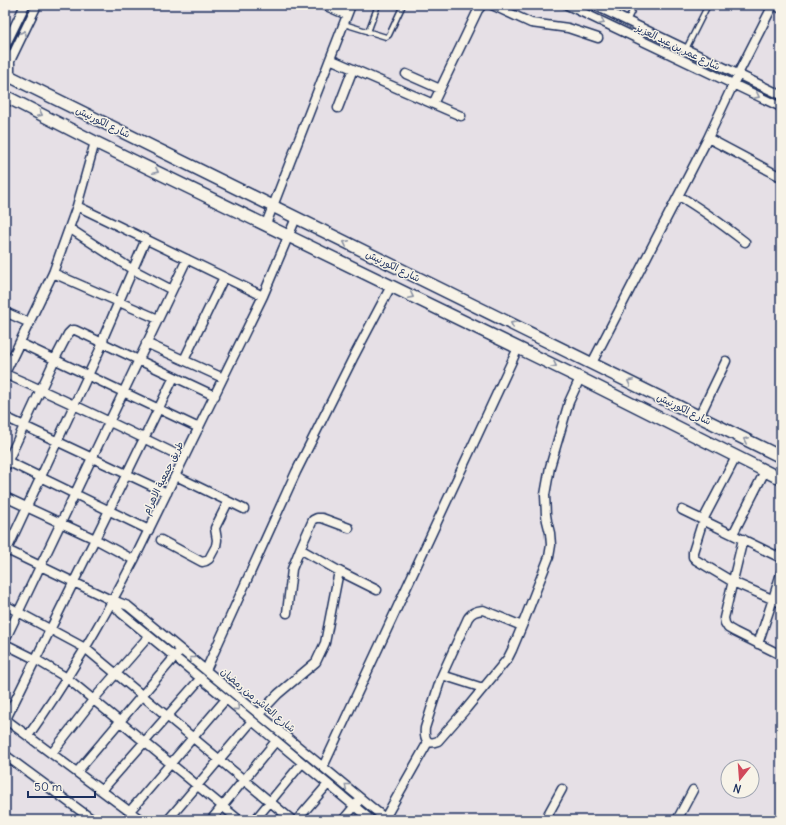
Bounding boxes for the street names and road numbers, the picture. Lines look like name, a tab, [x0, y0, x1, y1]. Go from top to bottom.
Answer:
street label: شارع عمر بن عبد العزيز	[632, 20, 723, 74]
street label: شارع الكورنيش	[73, 103, 133, 142]
street label: شارع الكورنيش	[363, 247, 423, 286]
street label: شارع الكورنيش	[654, 390, 714, 429]
street label: طريق جمعية الاهرام	[140, 439, 188, 518]
street label: شارع العاشر من رمضان	[217, 665, 298, 736]

